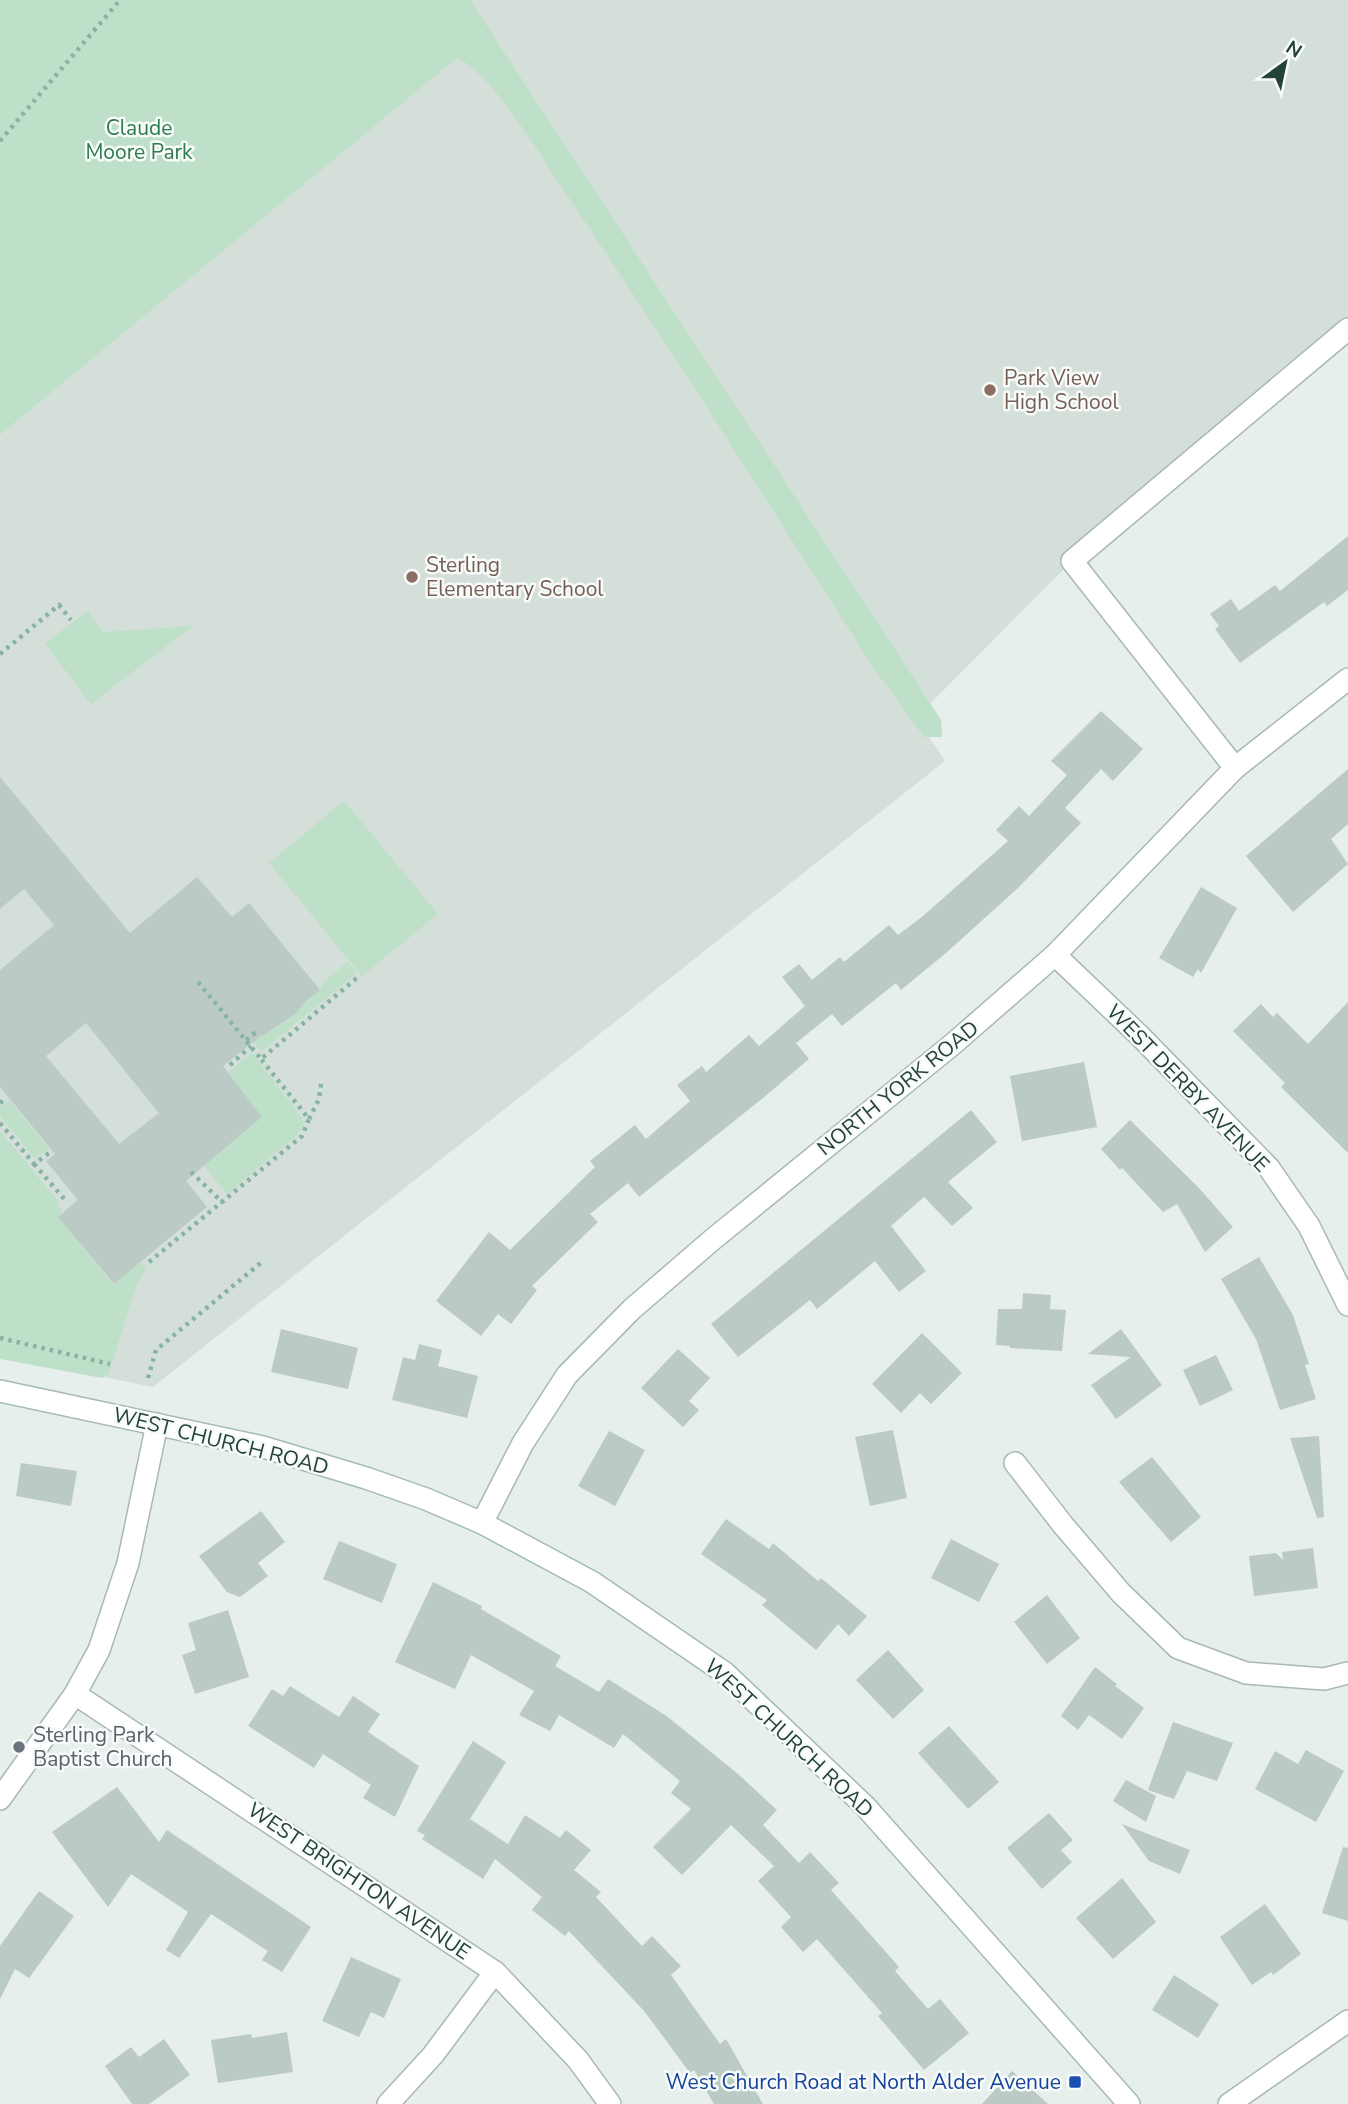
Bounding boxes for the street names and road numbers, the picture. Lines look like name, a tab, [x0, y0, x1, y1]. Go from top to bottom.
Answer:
street label: WEST DERBY AVENUE	[1100, 998, 1276, 1178]
street label: NORTH YORK ROAD	[811, 1014, 985, 1162]
street label: WEST CHURCH ROAD	[110, 1401, 332, 1481]
street label: WEST CHURCH ROAD	[699, 1652, 879, 1824]
street label: WEST BRIGHTON AVENUE	[242, 1796, 476, 1966]

